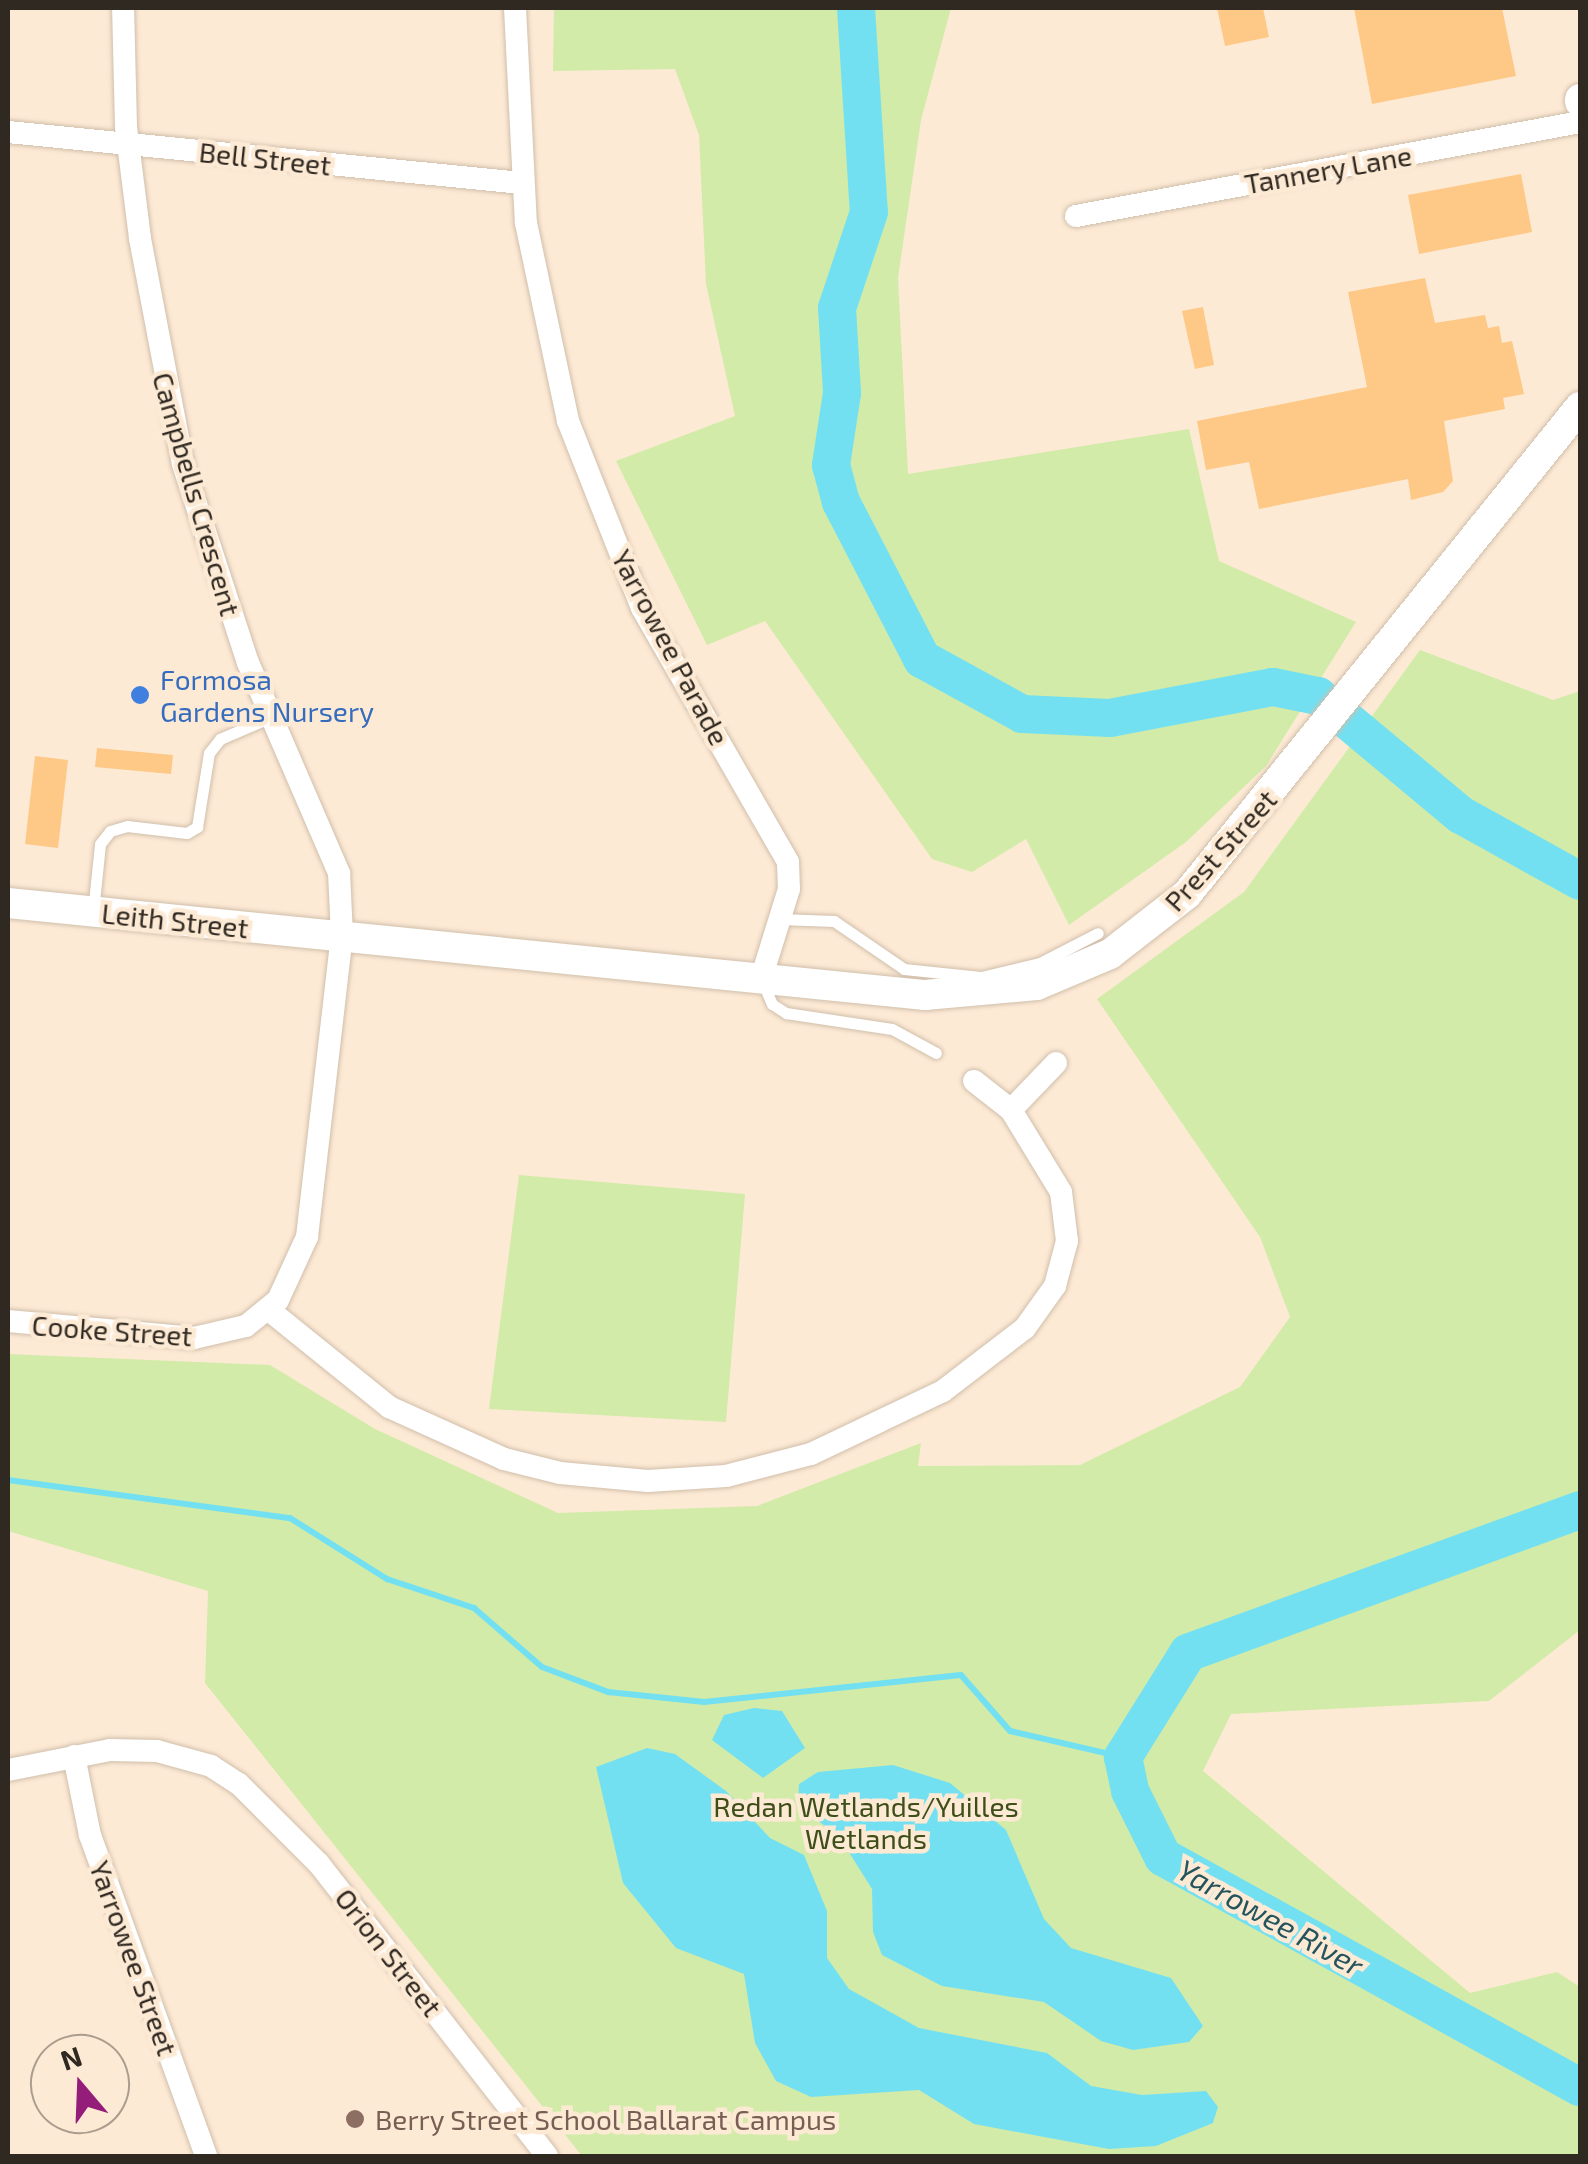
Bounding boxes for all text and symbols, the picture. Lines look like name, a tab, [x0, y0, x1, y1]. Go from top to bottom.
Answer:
street label: Bell Street	[197, 134, 333, 182]
street label: Tannery Lane	[1241, 138, 1415, 200]
street label: Campbells Crescent	[146, 368, 248, 620]
street label: Yarrowee Parade	[605, 544, 737, 750]
place label: Formosa Gardens Nursery	[160, 662, 374, 728]
marker: Formosa Gardens Nursery	[129, 684, 151, 706]
street label: Prest Street	[1157, 783, 1283, 917]
street label: Leith Street	[100, 896, 250, 944]
street label: Cooke Street	[31, 1308, 193, 1352]
park label: Redan Wetlands/Yuilles Wetlands	[713, 1789, 1019, 1855]
water label: Yarrowee River	[1172, 1851, 1370, 1983]
street label: Yarrowee Street	[83, 1856, 185, 2060]
street label: Orion Street	[329, 1881, 449, 2023]
north arrow	[30, 2034, 130, 2134]
text: N	[56, 2038, 86, 2077]
place label: Berry Street School Ballarat Campus	[375, 2102, 838, 2136]
marker: Berry Street School Ballarat Campus	[344, 2108, 366, 2130]

